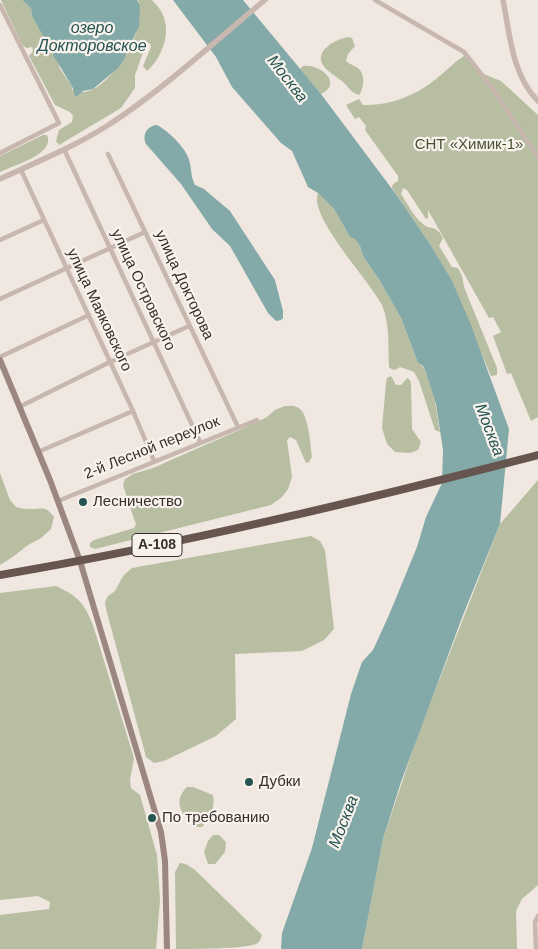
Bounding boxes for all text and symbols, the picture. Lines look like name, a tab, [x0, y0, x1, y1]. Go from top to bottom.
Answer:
water label: озеро Докторовское	[37, 19, 147, 57]
water label: Москва	[263, 52, 311, 106]
park label: СНТ «Химик-1»	[415, 136, 523, 154]
street label: улица Островского	[107, 226, 179, 354]
street label: улица Докторова	[151, 227, 217, 343]
street label: улица Маяковского	[63, 246, 135, 374]
water label: Москва	[470, 401, 508, 459]
street label: 2-й Лесной переулок	[82, 413, 222, 483]
place label: Лесничество	[93, 493, 182, 511]
marker: Лесничество	[77, 496, 89, 508]
road number: А-108	[132, 534, 182, 556]
place label: Дубки	[259, 773, 301, 791]
marker: Дубки	[243, 776, 255, 788]
water label: Москва	[325, 793, 363, 851]
place label: По требованию	[162, 809, 270, 827]
marker: По требованию	[146, 812, 158, 824]

